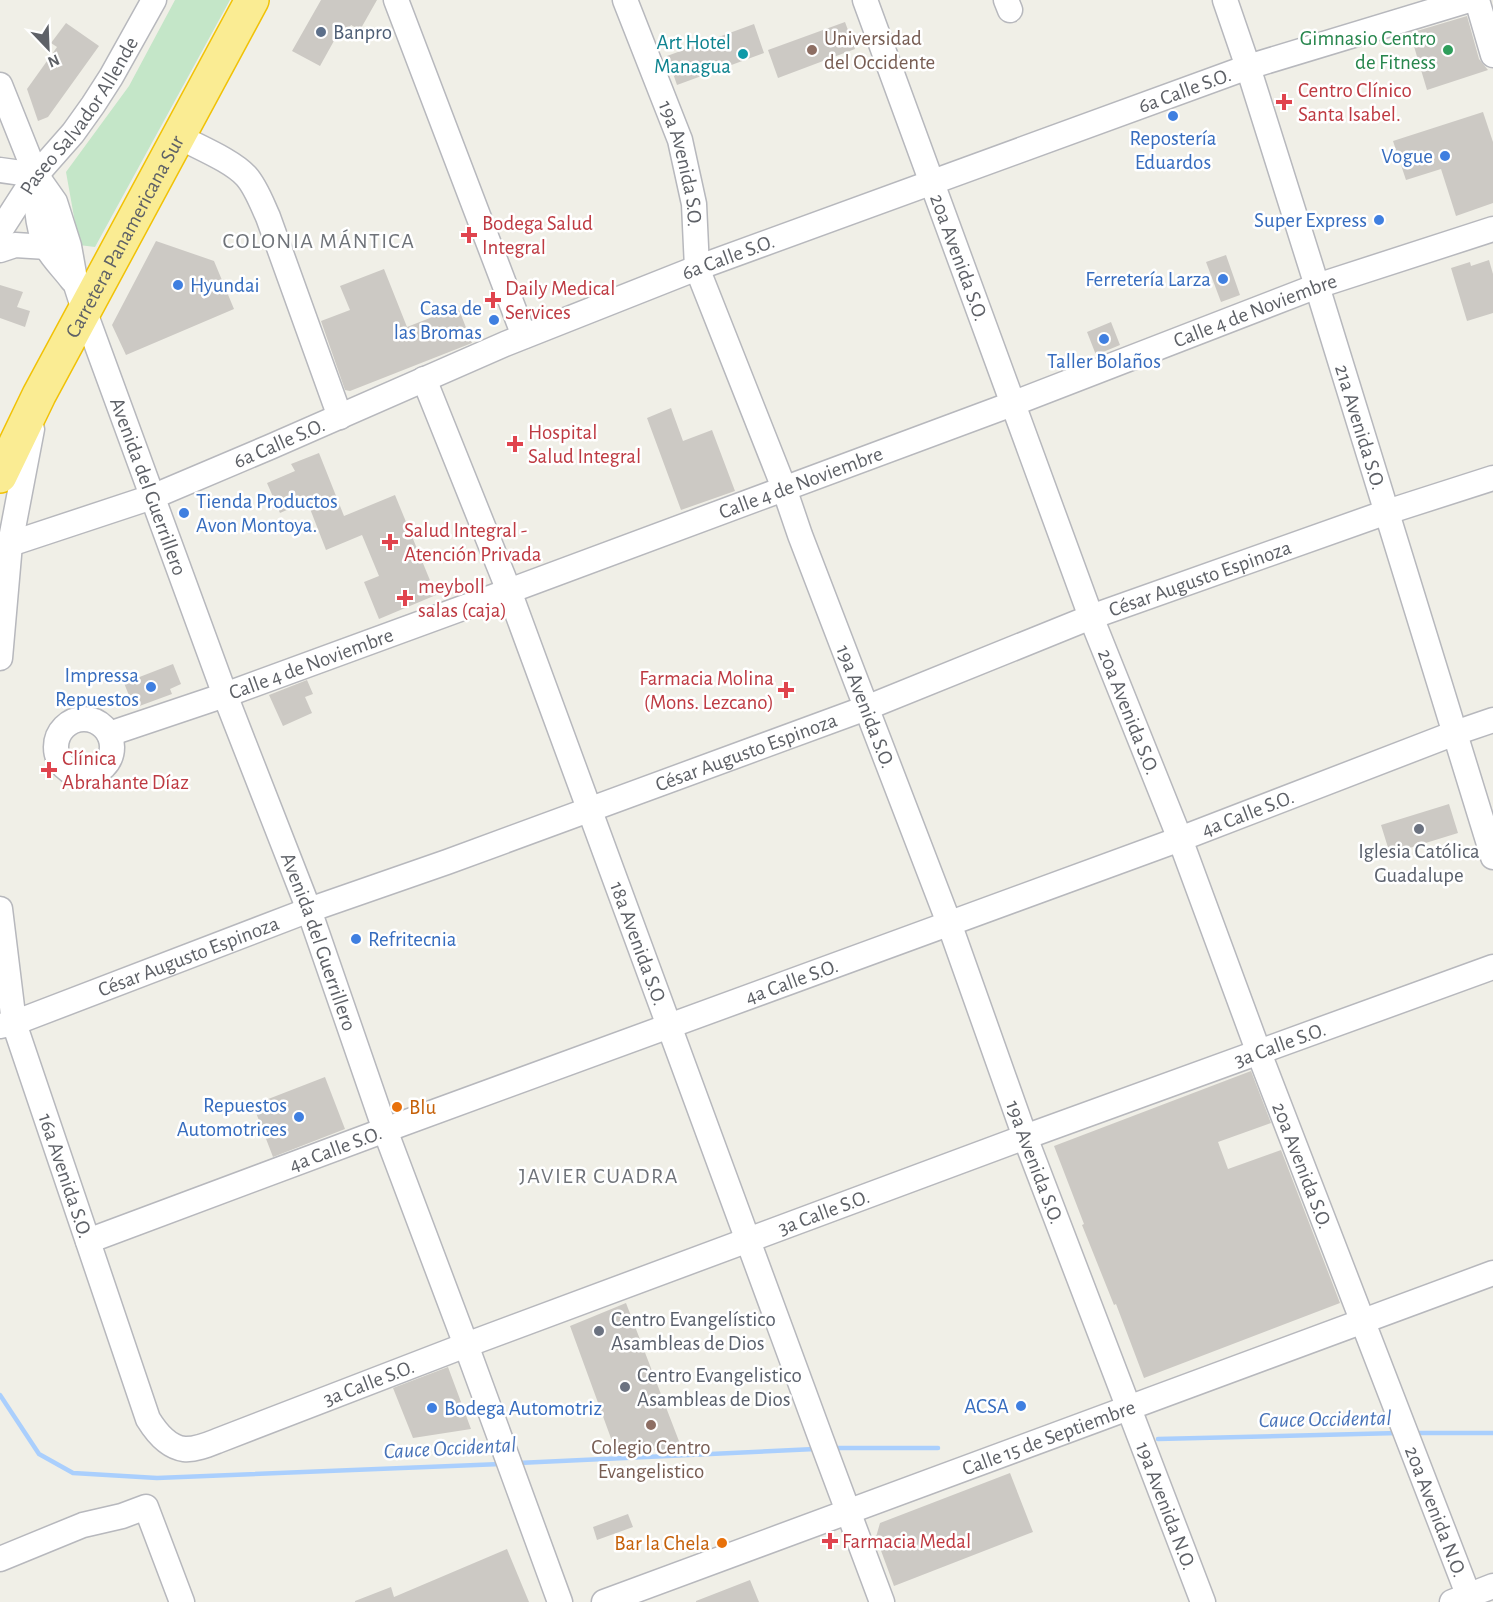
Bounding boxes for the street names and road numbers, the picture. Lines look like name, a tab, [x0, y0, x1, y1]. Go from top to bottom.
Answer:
street label: Paseo Salvador Allende	[16, 33, 142, 198]
street label: 6a Calle S.O.	[1135, 64, 1234, 117]
street label: 19a Avenida S.O.	[655, 98, 706, 228]
street label: Carretera Panamericana Sur	[61, 132, 188, 341]
street label: 20a Avenida S.O.	[926, 191, 992, 324]
street label: 6a Calle S.O.	[679, 230, 777, 283]
street label: Calle 4 de Noviembre	[1170, 270, 1339, 351]
street label: 21a Avenida S.O.	[1331, 362, 1390, 492]
street label: Avenida del Guerrillero	[107, 395, 191, 578]
street label: 6a Calle S.O.	[231, 414, 328, 472]
street label: Calle 4 de Noviembre	[716, 443, 886, 523]
street label: César Augusto Espinoza	[1106, 536, 1294, 620]
street label: Calle 4 de Noviembre	[226, 624, 396, 703]
street label: 19a Avenida S.O.	[833, 642, 899, 771]
street label: 20a Avenida S.O.	[1094, 646, 1164, 778]
street label: César Augusto Espinoza	[652, 709, 840, 795]
street label: 4a Calle S.O.	[1198, 786, 1297, 840]
street label: Avenida del Guerrillero	[277, 850, 360, 1033]
street label: 18a Avenida S.O.	[606, 879, 671, 1008]
street label: César Augusto Espinoza	[95, 912, 282, 1000]
street label: 4a Calle S.O.	[742, 955, 841, 1008]
street label: 3a Calle S.O.	[1231, 1018, 1328, 1071]
street label: 19a Avenida S.O.	[1002, 1098, 1068, 1227]
street label: 20a Avenida S.O.	[1269, 1099, 1336, 1232]
street label: 16a Avenida S.O.	[35, 1111, 96, 1241]
street label: 4a Calle S.O.	[286, 1122, 384, 1175]
street label: 3a Calle S.O.	[775, 1185, 872, 1238]
street label: 3a Calle S.O.	[320, 1356, 417, 1410]
street label: Calle 15 de Septiembre	[959, 1396, 1138, 1479]
street label: 19a Avenida N.O.	[1132, 1439, 1200, 1573]
street label: 20a Avenida N.O.	[1401, 1443, 1471, 1580]

